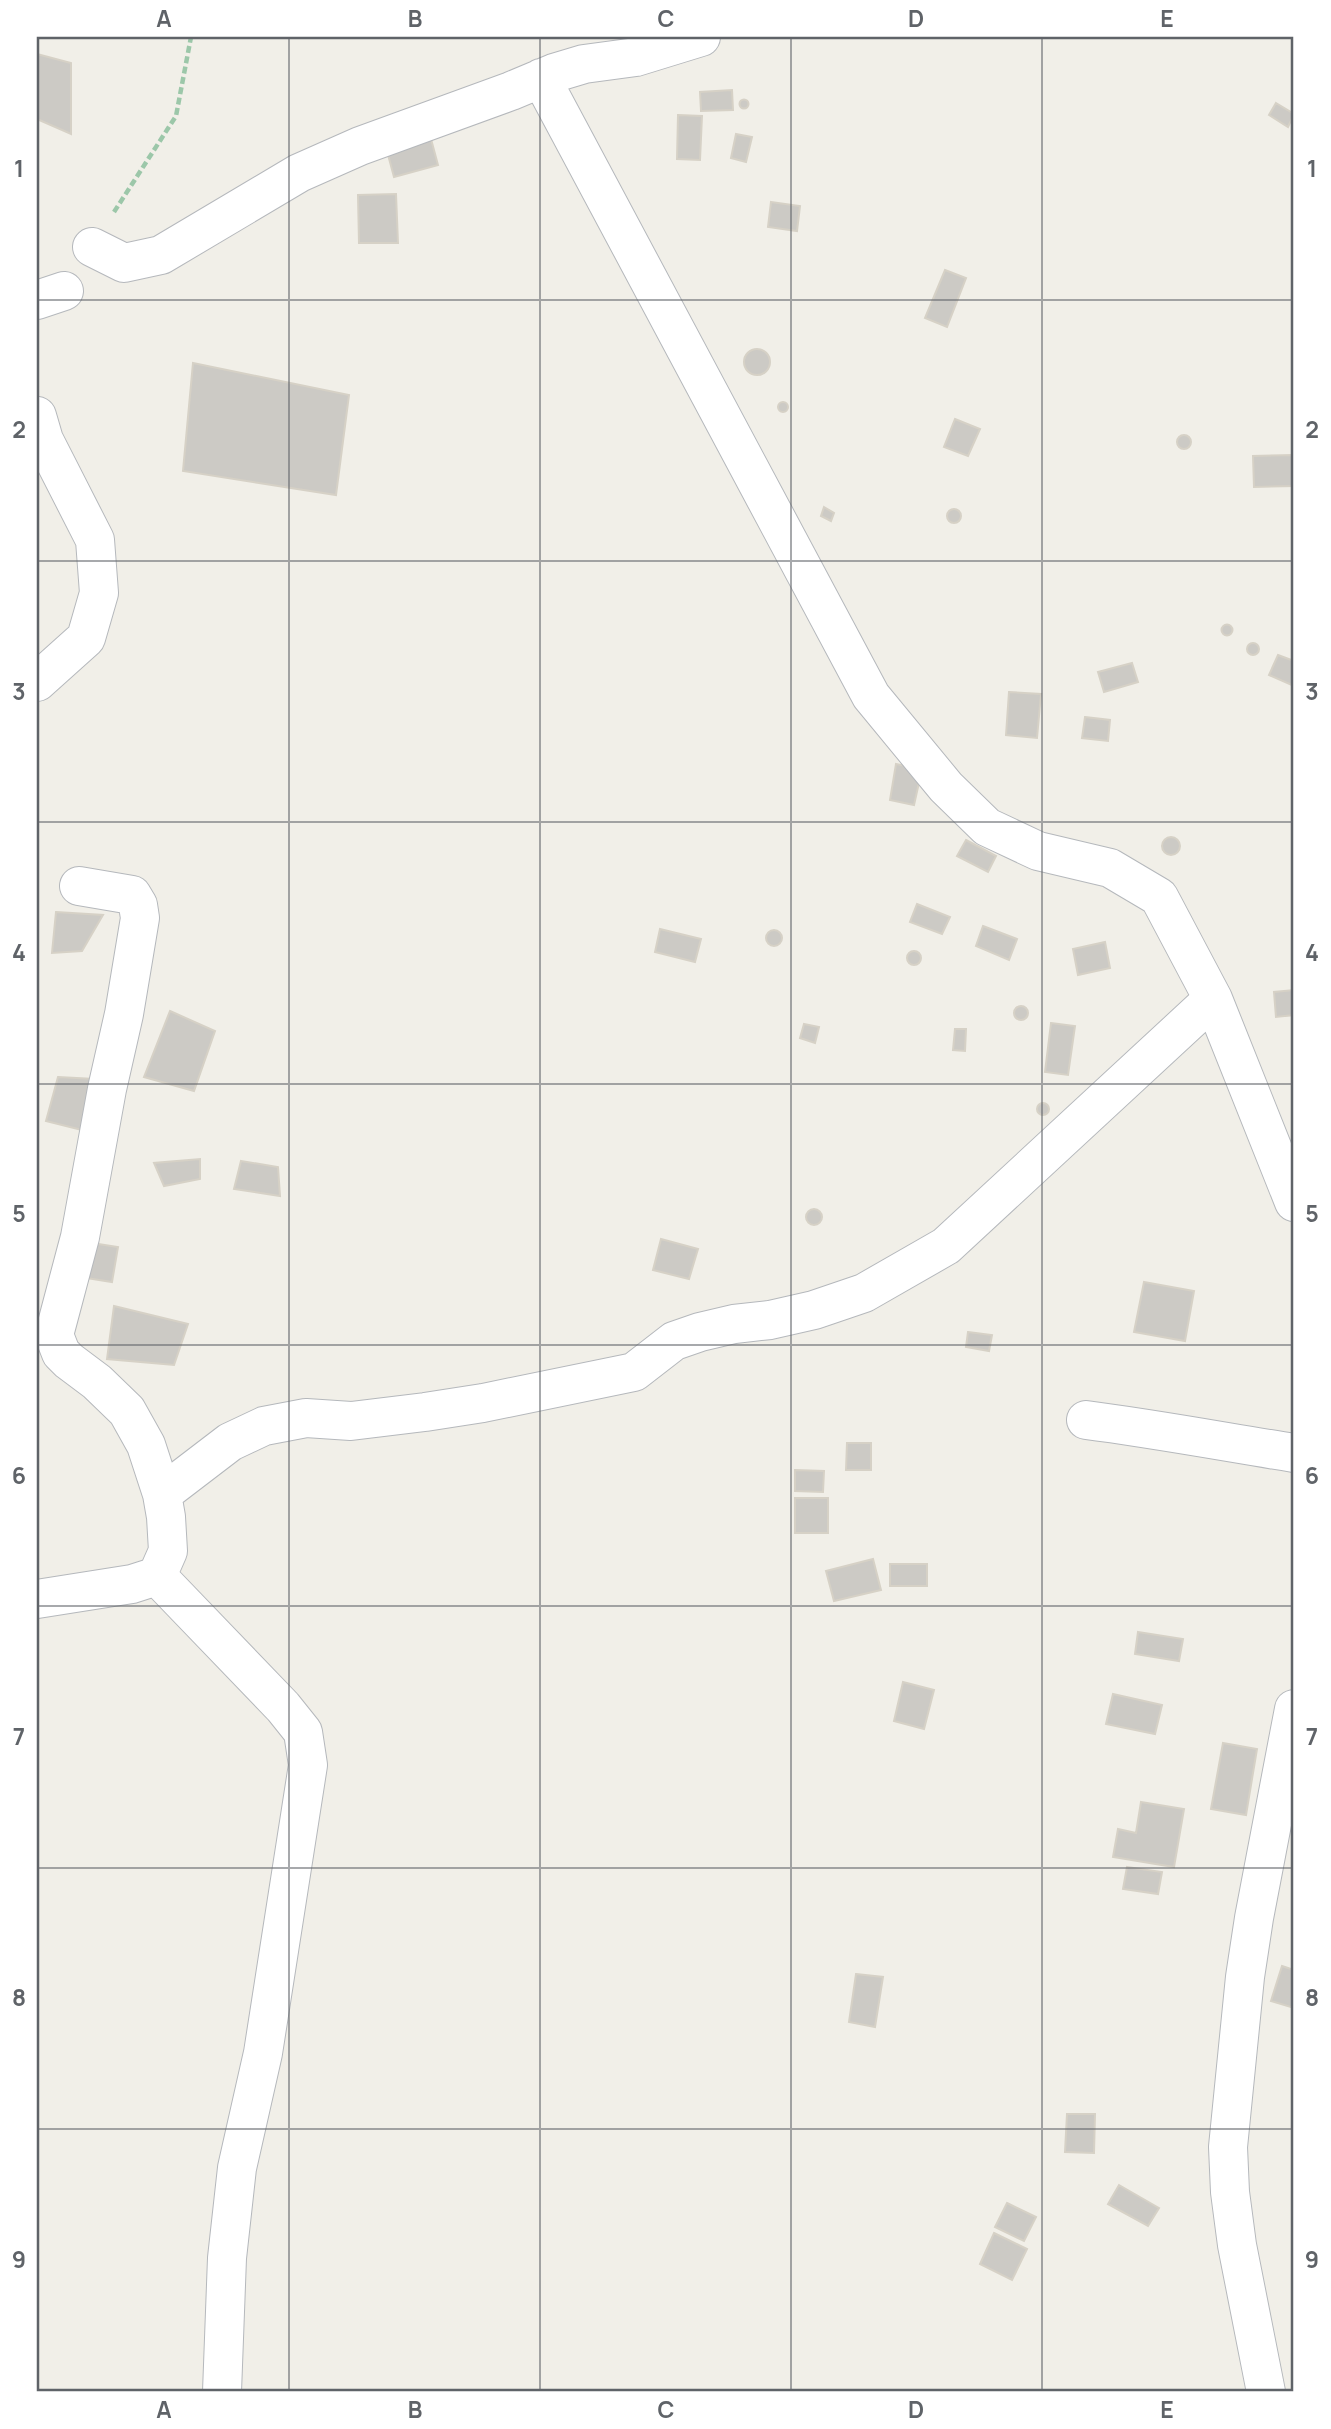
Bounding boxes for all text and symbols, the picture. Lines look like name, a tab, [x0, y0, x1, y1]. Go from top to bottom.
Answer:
text: A	[156, 2, 172, 34]
text: B	[408, 2, 422, 34]
text: C	[658, 2, 675, 34]
text: D	[908, 2, 924, 34]
text: E	[1160, 2, 1174, 34]
text: 1	[14, 152, 24, 184]
text: 1	[1307, 152, 1317, 184]
text: 2	[12, 413, 26, 445]
text: 2	[1305, 413, 1319, 445]
text: 3	[12, 675, 26, 707]
text: 3	[1305, 675, 1319, 707]
text: 4	[12, 936, 26, 968]
text: 4	[1305, 936, 1319, 968]
text: 5	[12, 1197, 26, 1229]
text: 5	[1305, 1197, 1319, 1229]
text: 6	[12, 1459, 26, 1491]
text: 6	[1305, 1459, 1319, 1491]
text: 7	[13, 1720, 25, 1752]
text: 7	[1306, 1720, 1318, 1752]
text: 8	[12, 1981, 26, 2013]
text: 8	[1305, 1981, 1319, 2013]
text: 9	[12, 2243, 26, 2275]
text: 9	[1305, 2243, 1319, 2275]
text: A	[156, 2393, 172, 2425]
text: B	[408, 2393, 422, 2425]
text: C	[658, 2393, 675, 2425]
text: D	[908, 2393, 924, 2425]
text: E	[1160, 2393, 1174, 2425]

